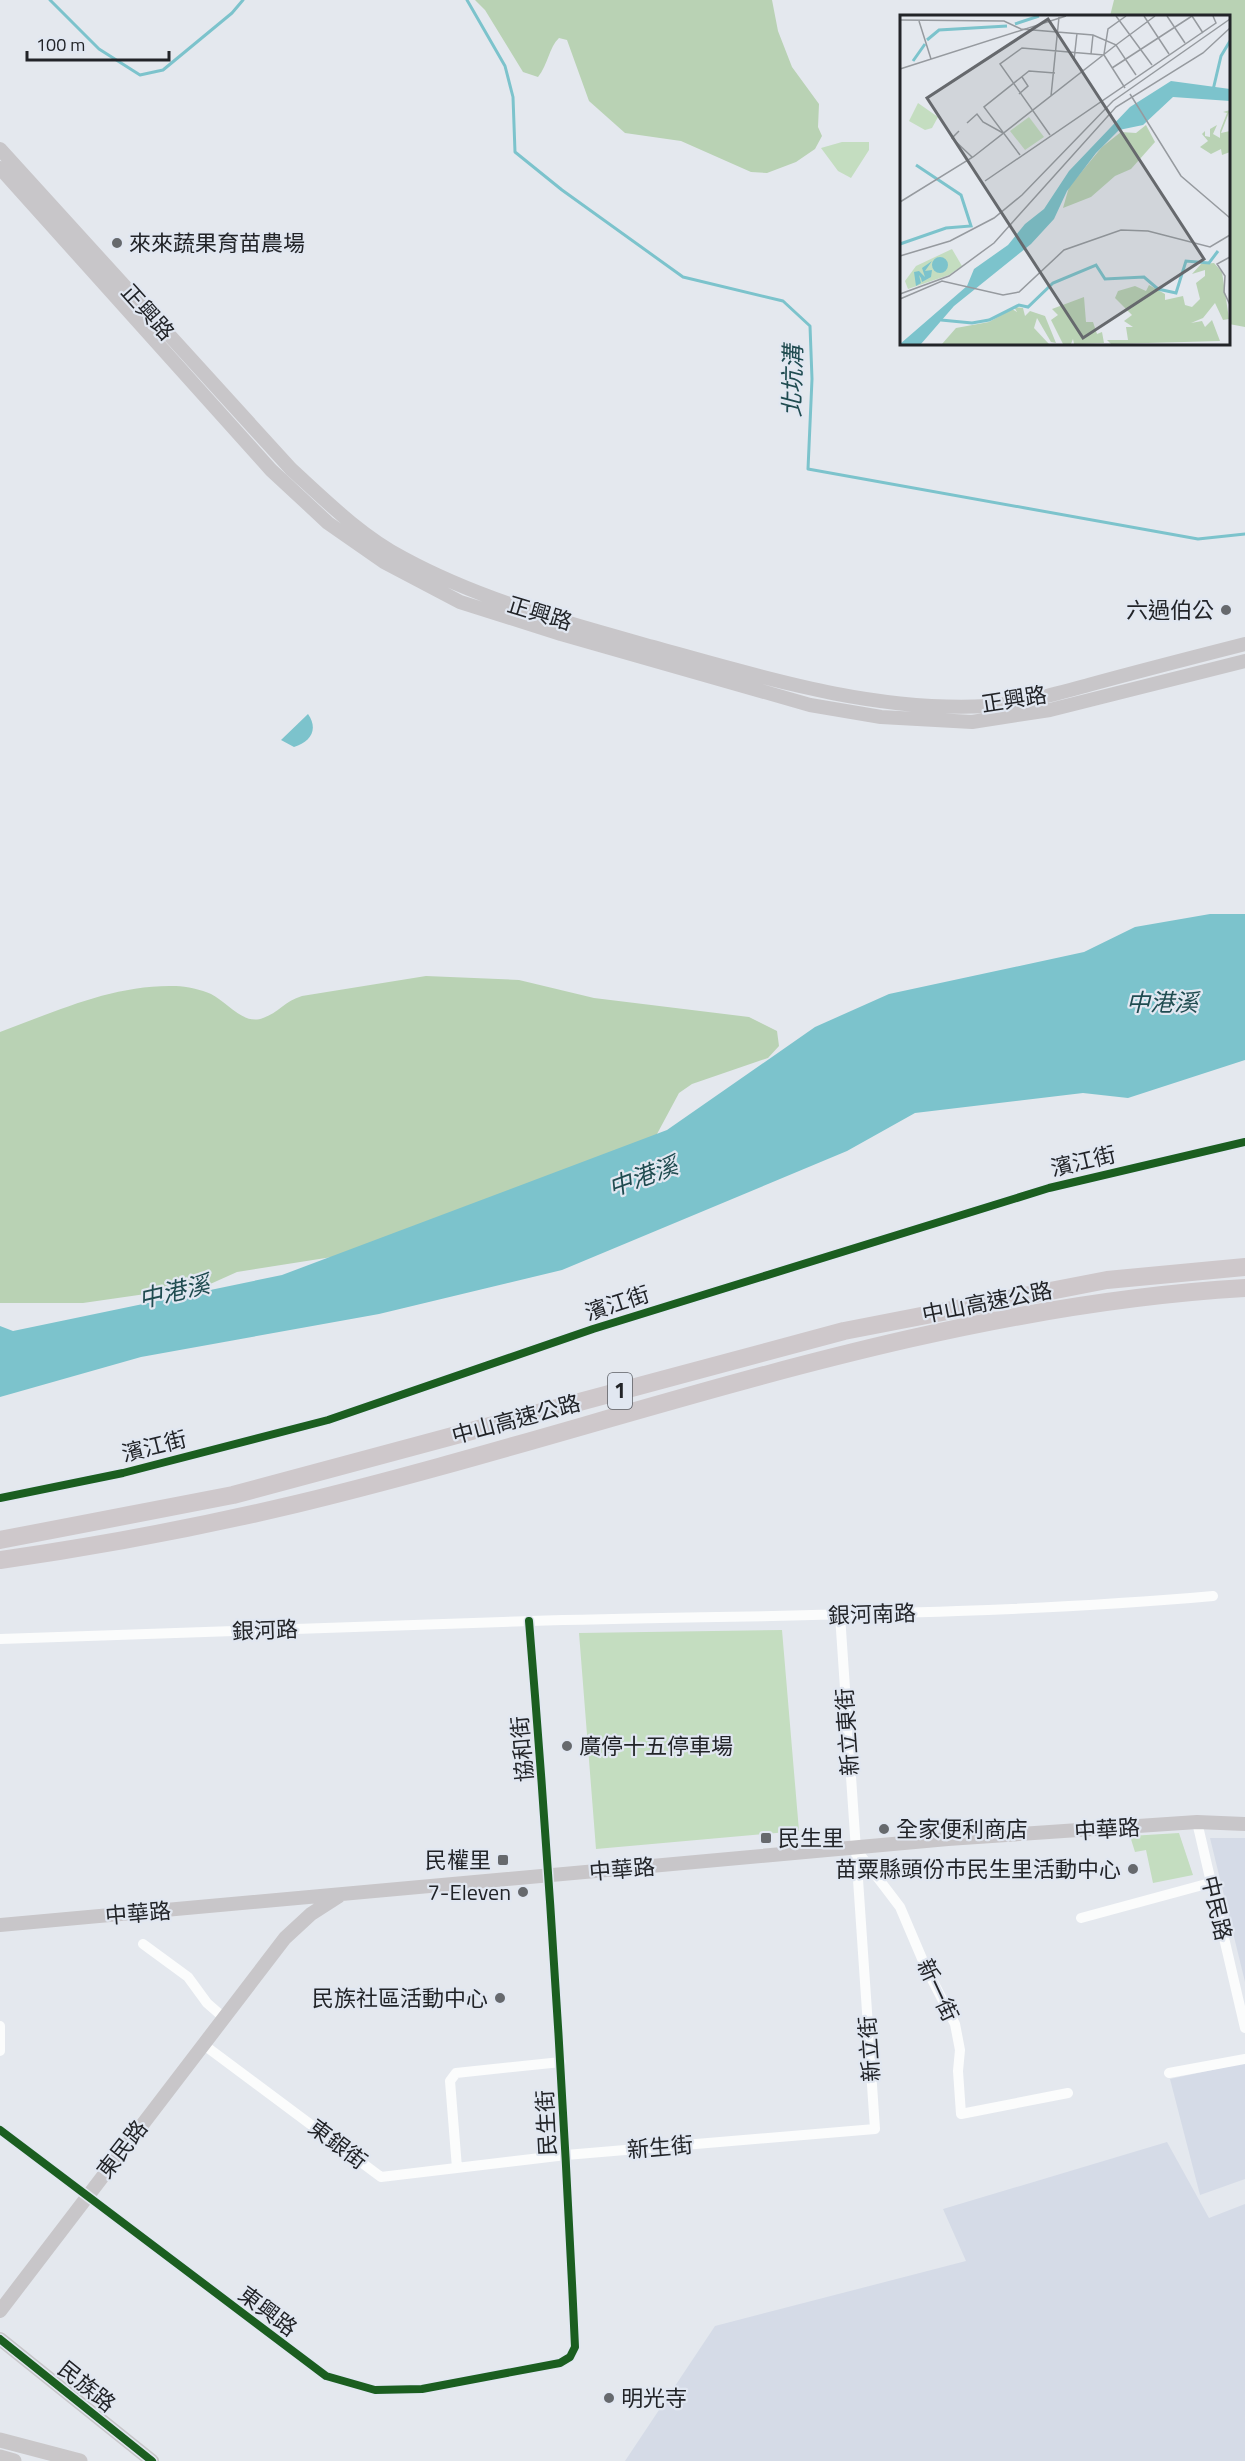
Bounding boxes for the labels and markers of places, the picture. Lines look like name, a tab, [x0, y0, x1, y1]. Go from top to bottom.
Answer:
place label: 來來蔬果育苗農場	[129, 226, 305, 260]
marker: 來來蔬果育苗農場	[110, 236, 124, 250]
place label: 六過伯公	[1126, 593, 1214, 627]
marker: 六過伯公	[1219, 603, 1233, 617]
place label: 廣停十五停車場	[579, 1729, 733, 1763]
marker: 廣停十五停車場	[560, 1739, 574, 1753]
place label: 全家便利商店	[896, 1812, 1028, 1846]
place label: 民生里	[778, 1821, 844, 1855]
marker: 全家便利商店	[877, 1822, 891, 1836]
marker: 民生里	[759, 1831, 773, 1845]
place label: 民權里	[425, 1843, 491, 1877]
place label: 苗粟縣頭份巿民生里活動中心	[835, 1852, 1121, 1886]
marker: 民權里	[496, 1853, 510, 1867]
marker: 苗粟縣頭份巿民生里活動中心	[1126, 1862, 1140, 1876]
place label: 7-Eleven	[428, 1875, 511, 1909]
marker: 7-Eleven	[516, 1885, 530, 1899]
place label: 民族社區活動中心	[312, 1981, 488, 2015]
marker: 民族社區活動中心	[493, 1991, 507, 2005]
place label: 明光寺	[621, 2381, 687, 2415]
marker: 明光寺	[602, 2391, 616, 2405]

